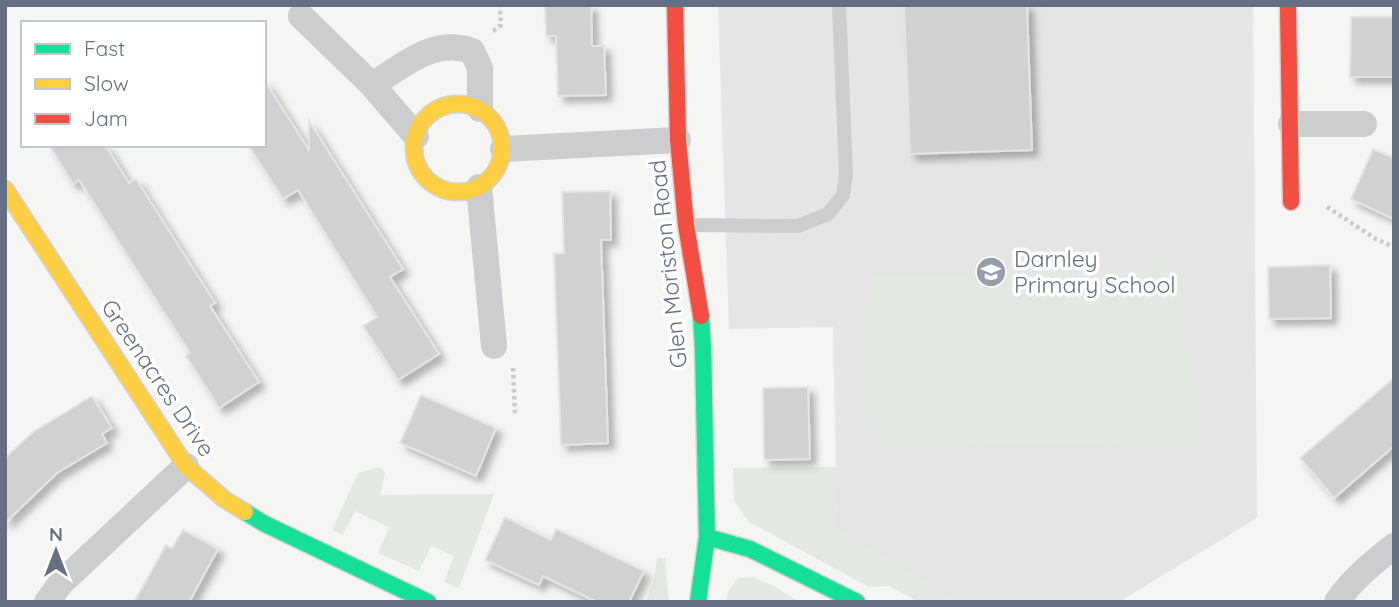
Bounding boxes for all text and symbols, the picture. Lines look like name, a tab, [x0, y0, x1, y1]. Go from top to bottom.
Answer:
legend	[21, 21, 266, 147]
text: Fast	[84, 35, 125, 61]
text: Slow	[84, 70, 129, 96]
text: Jam	[84, 105, 128, 131]
street label: Glen Moriston Road	[642, 158, 693, 370]
place label: Darnley Primary School	[1014, 244, 1176, 299]
school or university icon: Darnley Primary School	[974, 255, 1008, 289]
street label: Greenacres Drive	[95, 294, 222, 462]
north arrow	[21, 516, 91, 586]
text: N	[49, 522, 63, 546]

